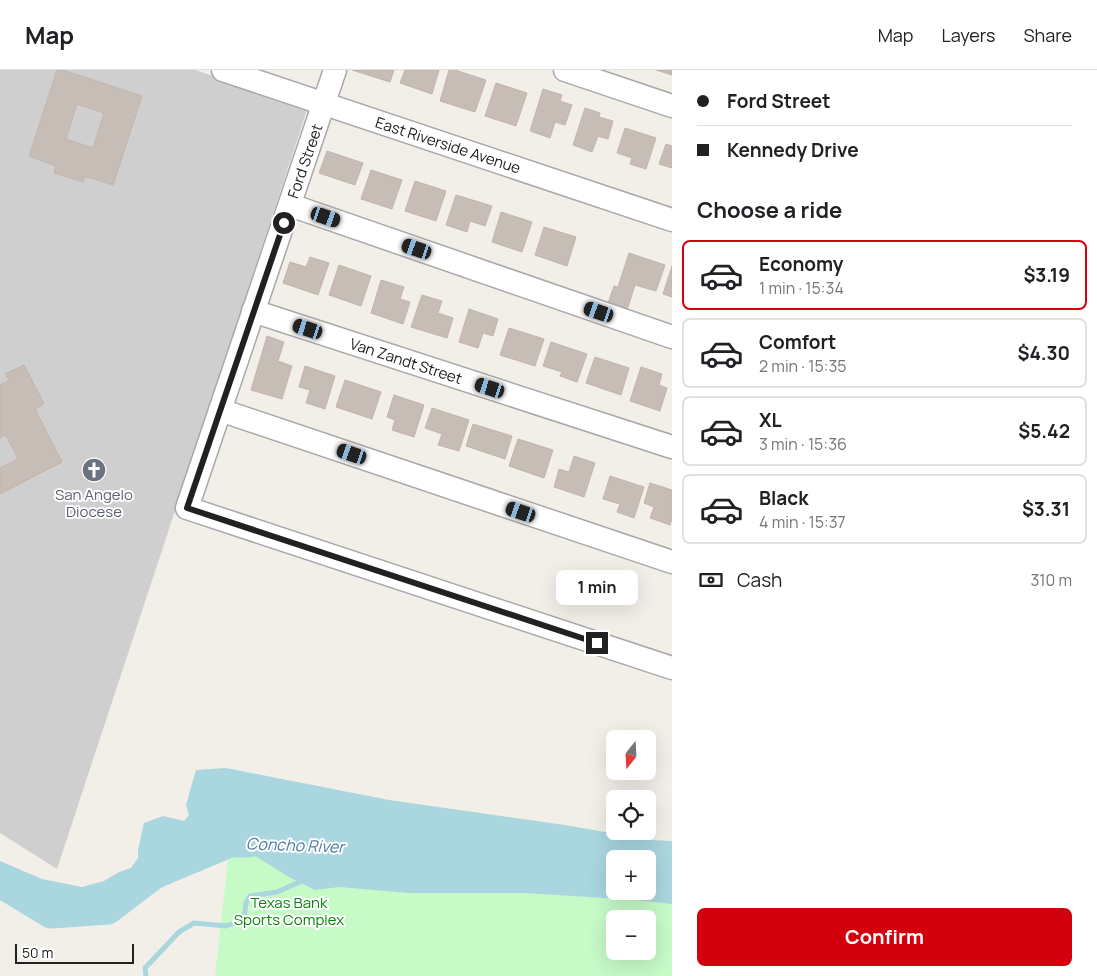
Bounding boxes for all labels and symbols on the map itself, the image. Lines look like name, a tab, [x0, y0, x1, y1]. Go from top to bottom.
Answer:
street label: East Riverside Avenue	[373, 112, 523, 178]
street label: Ford Street	[282, 121, 328, 201]
car	[309, 205, 342, 229]
route start	[273, 212, 295, 234]
car	[400, 237, 433, 261]
car	[582, 300, 615, 324]
car	[291, 317, 324, 341]
street label: Van Zandt Street	[347, 333, 465, 389]
car	[473, 376, 506, 400]
car	[335, 442, 368, 466]
church icon: San Angelo Diocese	[81, 457, 107, 483]
place label: San Angelo Diocese	[55, 484, 133, 522]
car	[504, 500, 537, 524]
callout: 1 min	[556, 570, 638, 606]
route end	[586, 632, 608, 654]
north arrow	[606, 730, 656, 780]
water label: Concho River	[246, 832, 347, 858]
park label: Texas Bank Sports Complex	[234, 892, 344, 930]
scale bar	[15, 941, 134, 964]

